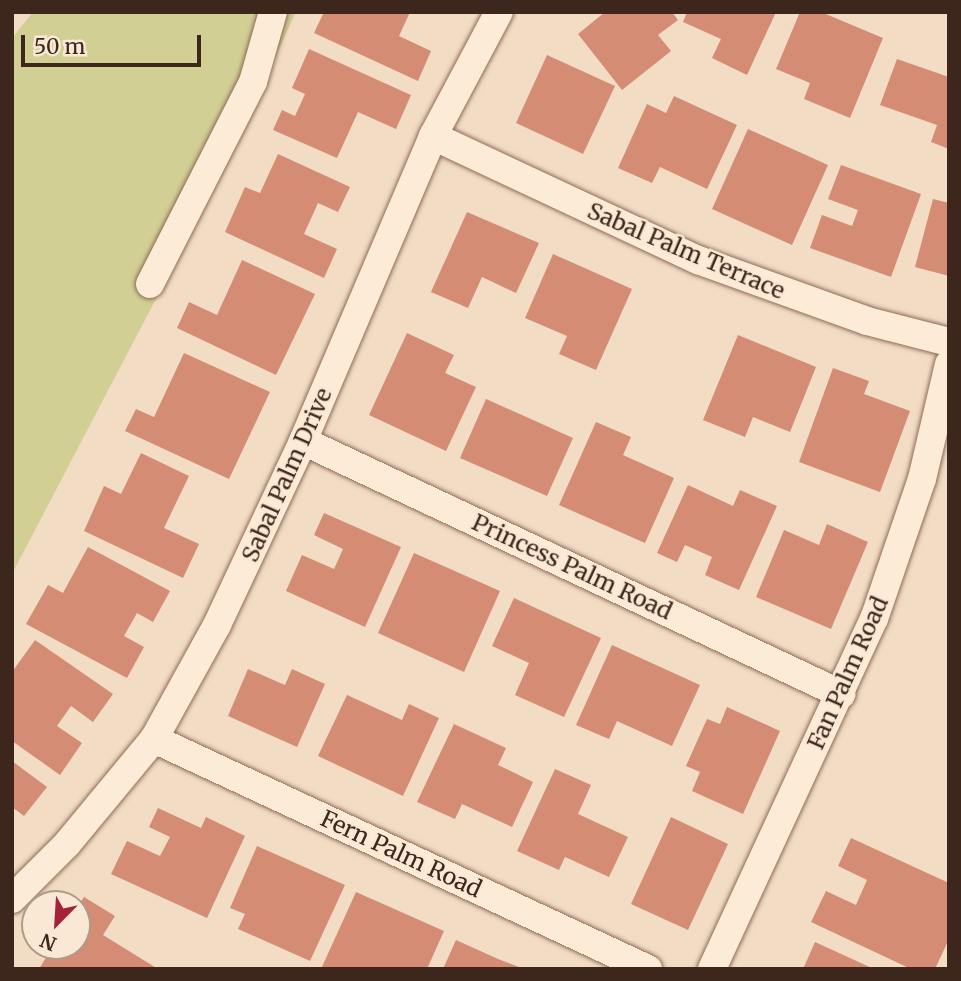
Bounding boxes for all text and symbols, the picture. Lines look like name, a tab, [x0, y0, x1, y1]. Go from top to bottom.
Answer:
scale bar	[24, 21, 205, 65]
text: 50 m	[34, 33, 85, 60]
street label: Sabal Palm Terrace	[583, 197, 789, 305]
street label: Sabal Palm Drive	[236, 384, 338, 566]
street label: Princess Palm Road	[468, 509, 676, 625]
street label: Fan Palm Road	[802, 592, 894, 754]
street label: Fern Palm Road	[316, 805, 486, 903]
north arrow	[21, 890, 91, 960]
text: N	[37, 928, 60, 956]

